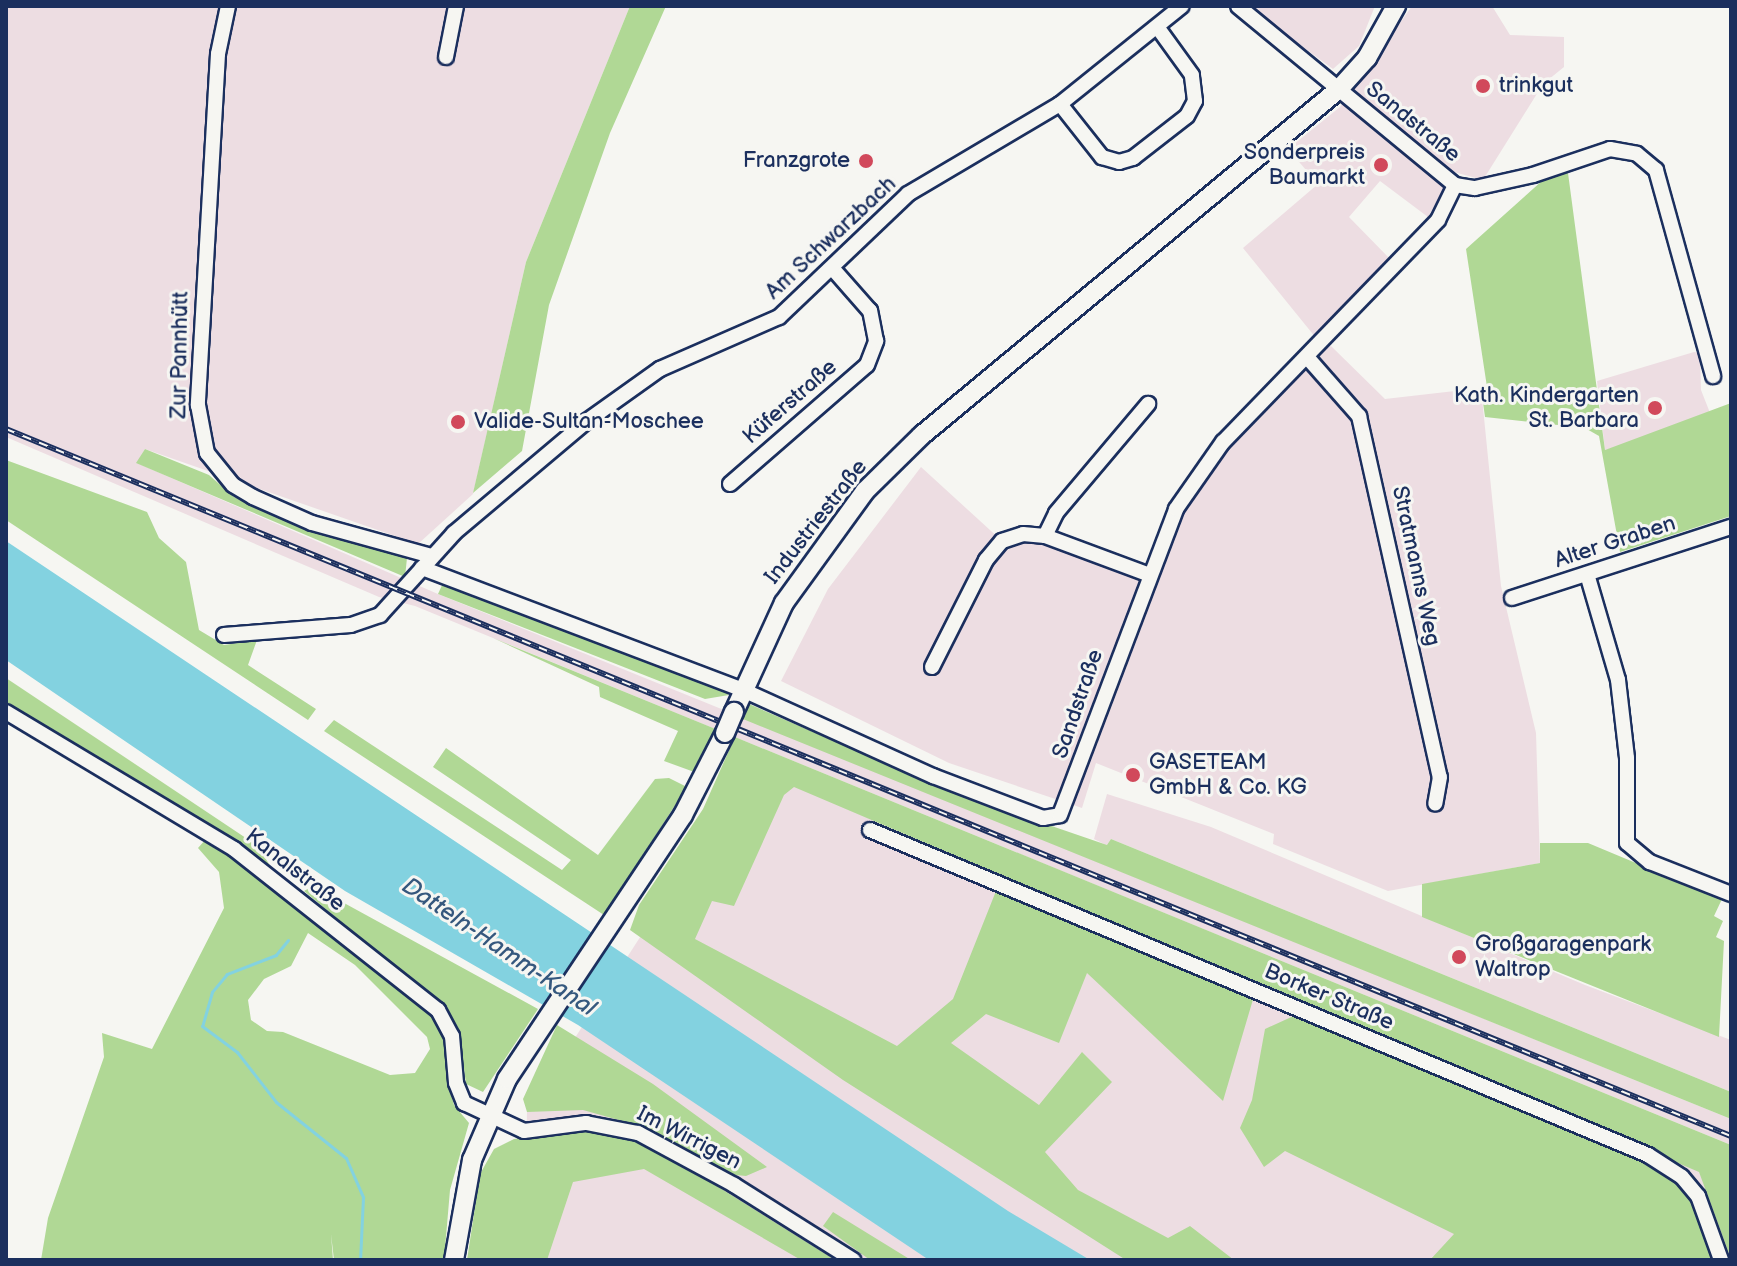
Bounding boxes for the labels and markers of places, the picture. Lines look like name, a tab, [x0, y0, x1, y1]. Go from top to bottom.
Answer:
place label: trinkgut	[1499, 73, 1573, 99]
marker: trinkgut	[1474, 77, 1492, 95]
place label: Sonderpreis Baumarkt	[1244, 139, 1365, 190]
place label: Franzgrote	[743, 148, 850, 174]
marker: Franzgrote	[857, 152, 875, 170]
marker: Sonderpreis Baumarkt	[1372, 156, 1390, 174]
place label: Kath. Kindergarten St. Barbara	[1454, 382, 1639, 434]
marker: Kath. Kindergarten St. Barbara	[1646, 399, 1664, 417]
place label: Valide-Sultan-Moschee	[474, 409, 704, 435]
marker: Valide-Sultan-Moschee	[449, 413, 467, 431]
place label: GASETEAM GmbH & Co. KG	[1149, 749, 1307, 800]
marker: GASETEAM GmbH & Co. KG	[1124, 766, 1142, 784]
place label: Großgaragenpark Waltrop	[1475, 931, 1651, 982]
marker: Großgaragenpark Waltrop	[1450, 948, 1468, 966]

